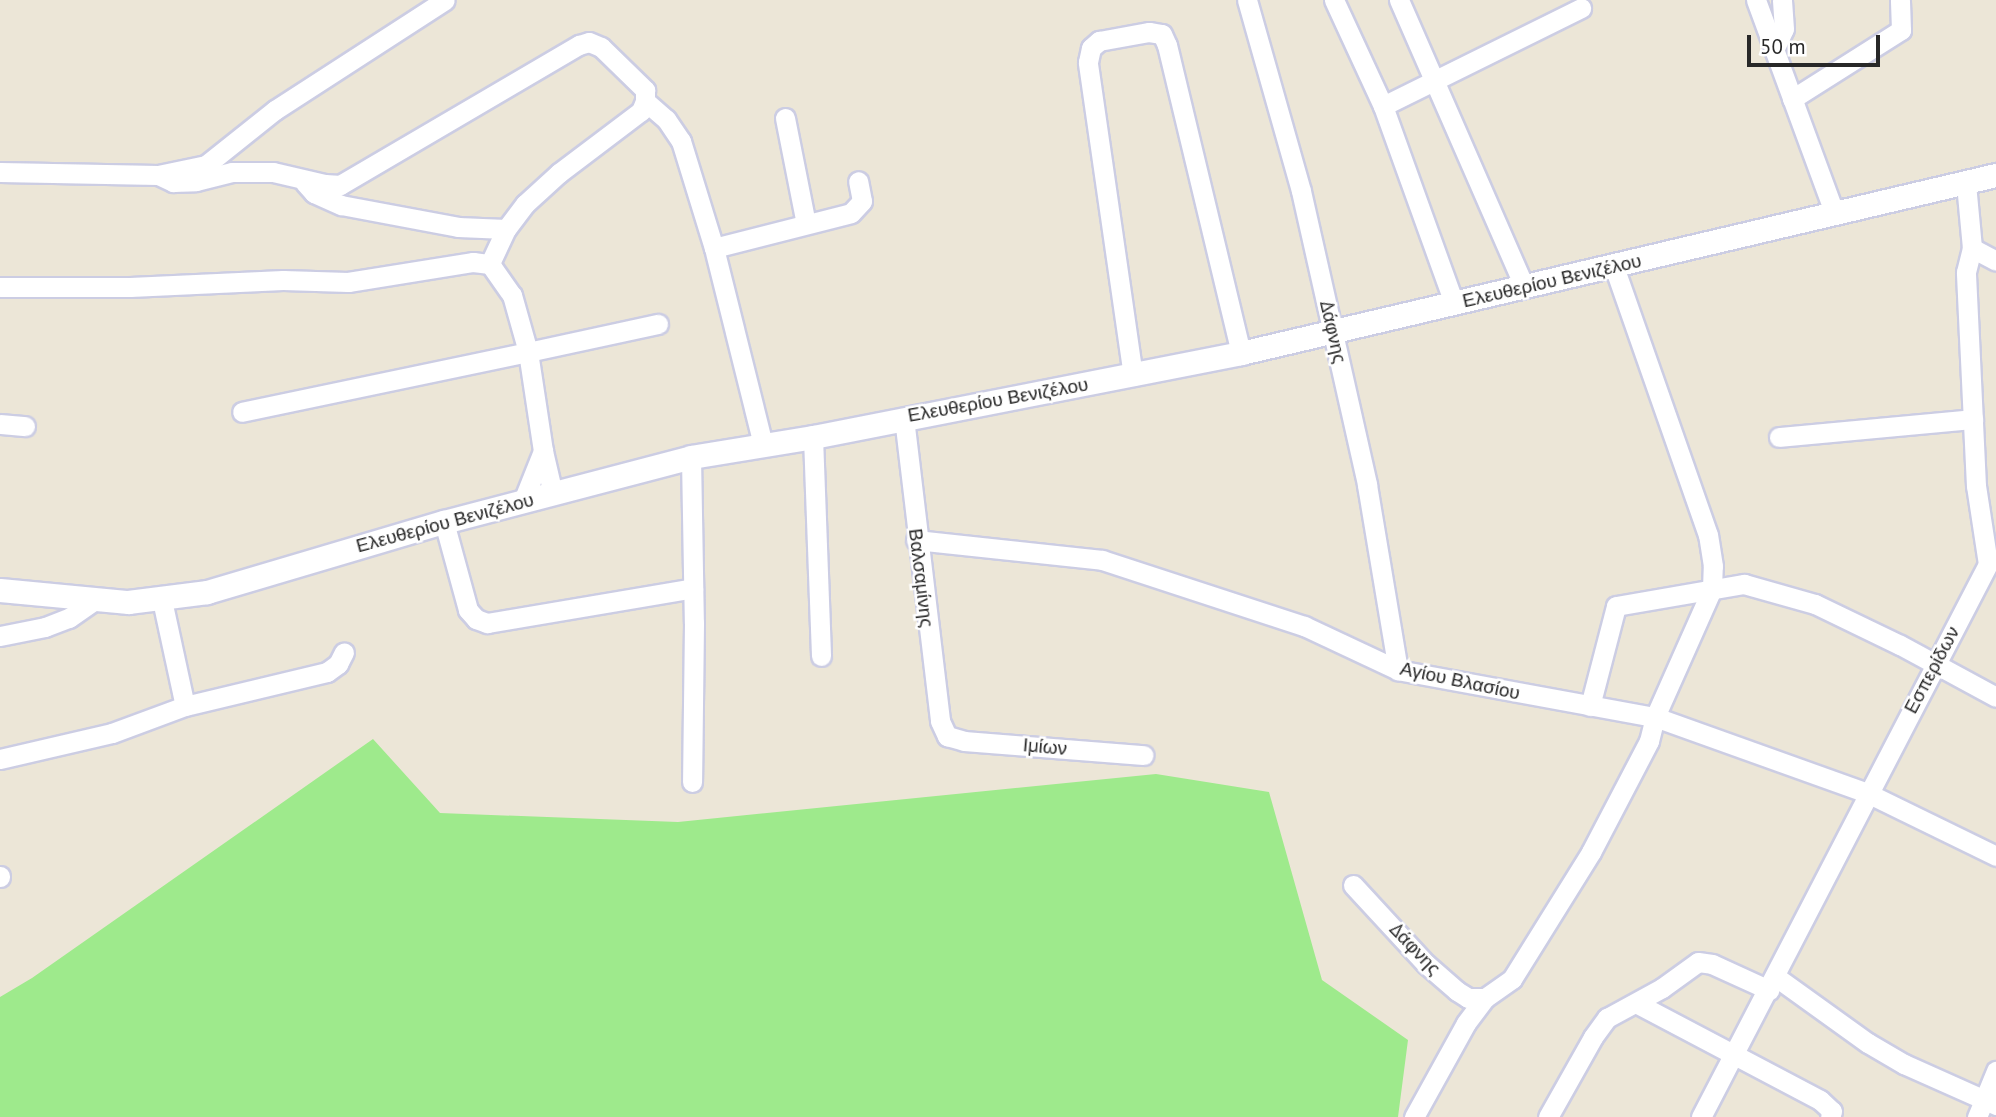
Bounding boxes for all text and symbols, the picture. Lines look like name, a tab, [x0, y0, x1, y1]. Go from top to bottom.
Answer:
scale bar	[1751, 21, 1884, 65]
text: 50 m	[1760, 33, 1806, 60]
street label: Ελευθερίου Βενιζέλου	[1460, 249, 1644, 313]
street label: Δάφνης	[1315, 299, 1351, 365]
street label: Ελευθερίου Βενιζέλου	[906, 373, 1090, 427]
street label: Ελευθερίου Βενιζέλου	[354, 488, 536, 558]
street label: Βαλσαμίνης	[904, 527, 938, 629]
street label: Εσπερίδων	[1900, 623, 1964, 717]
street label: Αγίου Βλασίου	[1398, 657, 1522, 705]
street label: Ιμίων	[1022, 734, 1068, 760]
street label: Δάφνης	[1385, 918, 1445, 980]

